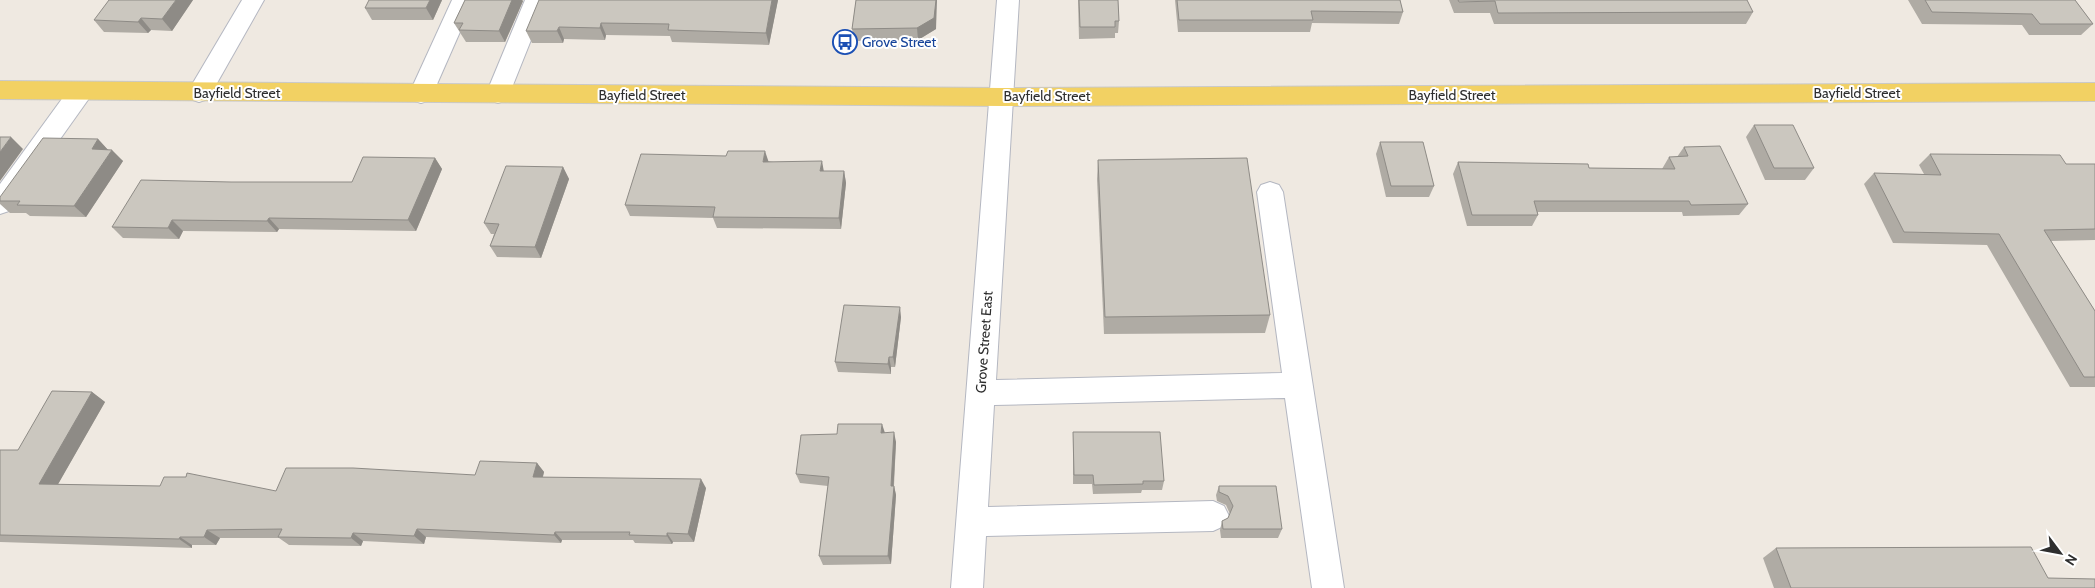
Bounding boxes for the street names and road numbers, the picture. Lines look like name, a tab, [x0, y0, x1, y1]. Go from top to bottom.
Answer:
street label: Bayfield Street	[194, 84, 281, 102]
street label: Bayfield Street	[1814, 84, 1901, 102]
street label: Bayfield Street	[599, 86, 686, 104]
street label: Bayfield Street	[1409, 86, 1496, 104]
street label: Bayfield Street	[1004, 87, 1091, 105]
street label: Grove Street East	[971, 290, 997, 394]

